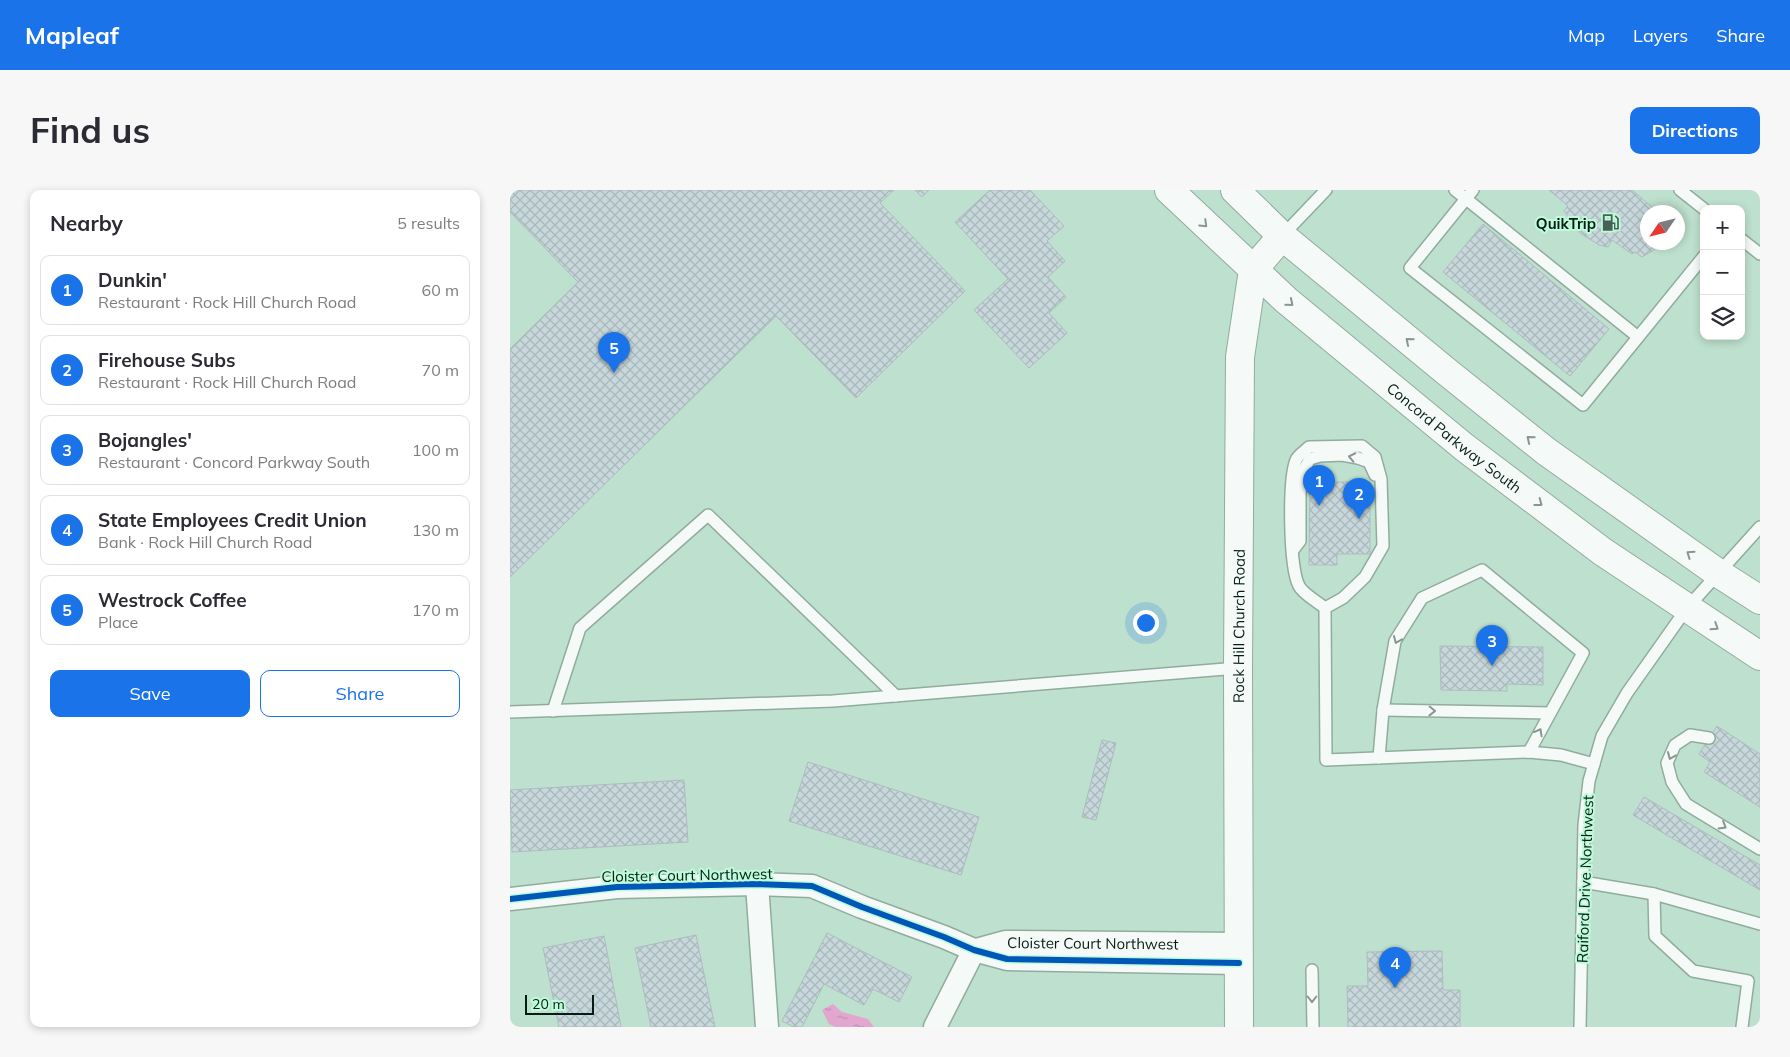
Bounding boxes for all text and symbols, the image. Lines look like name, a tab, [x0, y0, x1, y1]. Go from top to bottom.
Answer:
text: Mapleaf	[25, 20, 119, 50]
text: Map	[1568, 24, 1605, 47]
text: Layers	[1633, 24, 1688, 47]
text: Share	[1716, 24, 1765, 47]
button: Directions	[1630, 107, 1760, 154]
text: Find us	[30, 108, 150, 152]
north arrow	[1640, 205, 1685, 250]
map controls	[1700, 205, 1745, 340]
button: +	[1700, 205, 1745, 250]
text: Nearby	[50, 210, 123, 236]
text: 5 results	[397, 213, 460, 233]
fuel station icon: QuikTrip	[1600, 213, 1620, 233]
place label: QuikTrip	[1536, 214, 1596, 233]
one-way arrow	[1198, 218, 1207, 227]
button: −	[1700, 250, 1745, 295]
text: Dunkin'	[98, 268, 167, 292]
text: 1	[62, 280, 72, 300]
text: 60 m	[422, 280, 459, 300]
text: Restaurant · Rock Hill Church Road	[98, 292, 356, 312]
button: layers	[1700, 295, 1745, 340]
one-way arrow	[1284, 298, 1293, 307]
pin: 5	[598, 332, 630, 373]
one-way arrow	[1406, 339, 1415, 347]
text: Firehouse Subs	[98, 348, 236, 372]
text: 2	[62, 360, 72, 380]
text: 70 m	[422, 360, 459, 380]
text: Restaurant · Rock Hill Church Road	[98, 372, 356, 392]
street label: Concord Parkway South	[1383, 378, 1526, 497]
text: Bojangles'	[98, 428, 192, 452]
one-way arrow	[1527, 436, 1536, 444]
text: 3	[62, 440, 72, 460]
text: 100 m	[412, 440, 459, 460]
text: Restaurant · Concord Parkway South	[98, 452, 370, 472]
one-way arrow	[1348, 453, 1357, 463]
pin: 1	[1303, 465, 1335, 506]
pin: 2	[1343, 478, 1375, 519]
one-way arrow	[1533, 498, 1542, 506]
text: State Employees Credit Union	[98, 508, 367, 532]
text: 4	[62, 520, 72, 540]
text: 130 m	[412, 520, 459, 540]
text: Bank · Rock Hill Church Road	[98, 532, 312, 552]
street label: Rock Hill Church Road	[1228, 549, 1248, 703]
one-way arrow	[1687, 551, 1696, 560]
text: Westrock Coffee	[98, 588, 247, 612]
text: 5	[62, 600, 72, 620]
text: 170 m	[412, 600, 459, 620]
your location	[1133, 610, 1159, 636]
text: Place	[98, 612, 138, 632]
one-way arrow	[1710, 620, 1719, 630]
pin: 3	[1476, 625, 1508, 666]
one-way arrow	[1393, 635, 1403, 643]
button: Save	[50, 670, 250, 717]
button: Share	[260, 670, 460, 717]
one-way arrow	[1428, 706, 1436, 716]
one-way arrow	[1533, 729, 1543, 738]
one-way arrow	[1667, 751, 1677, 760]
street label: Raiford Drive Northwest	[1573, 795, 1597, 963]
one-way arrow	[1718, 820, 1727, 830]
street label: Cloister Court Northwest	[601, 864, 773, 886]
street label: Cloister Court Northwest	[1007, 933, 1179, 953]
pin: 4	[1379, 947, 1411, 988]
scale bar	[525, 992, 594, 1015]
text: 20 m	[532, 995, 565, 1013]
one-way arrow	[1307, 995, 1317, 1003]

